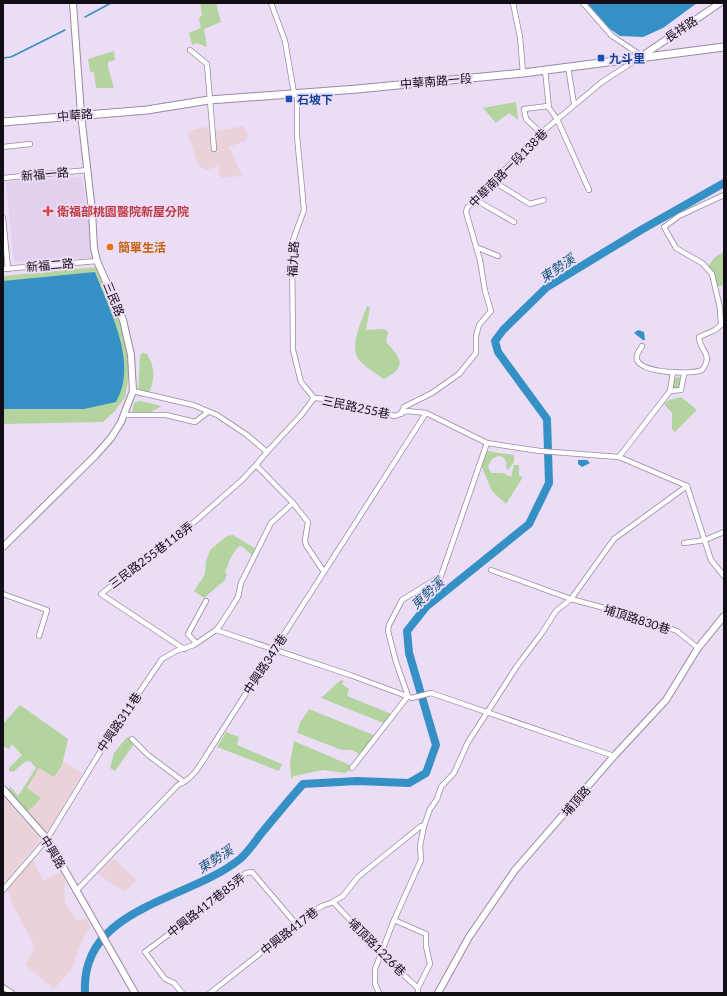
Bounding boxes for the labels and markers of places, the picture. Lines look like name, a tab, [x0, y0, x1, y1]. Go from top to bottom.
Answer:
place label: 九斗里	[609, 51, 645, 66]
marker: 九斗里	[596, 53, 606, 63]
place label: 石坡下	[297, 92, 333, 107]
marker: 石坡下	[284, 94, 294, 104]
place label: 衛福部桃園醫院新屋分院	[57, 204, 189, 219]
marker: 衛福部桃園醫院新屋分院	[42, 205, 54, 217]
place label: 簡單生活	[118, 240, 166, 255]
marker: 簡單生活	[105, 242, 115, 252]

